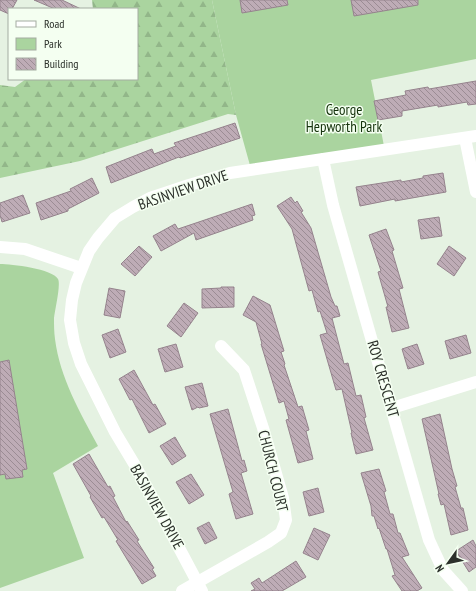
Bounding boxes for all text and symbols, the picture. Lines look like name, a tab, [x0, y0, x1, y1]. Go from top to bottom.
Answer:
legend	[8, 8, 138, 80]
text: Road	[44, 16, 64, 31]
text: Park	[44, 36, 62, 51]
text: Building	[44, 56, 79, 71]
park label: George Hepworth Park	[306, 100, 382, 136]
street label: BASINVIEW DRIVE	[135, 165, 230, 214]
street label: ROY CRESCENT	[363, 338, 404, 420]
street label: CHURCH COURT	[254, 428, 293, 514]
street label: BASINVIEW DRIVE	[126, 461, 189, 552]
north arrow	[428, 543, 468, 583]
text: N	[432, 562, 447, 575]

